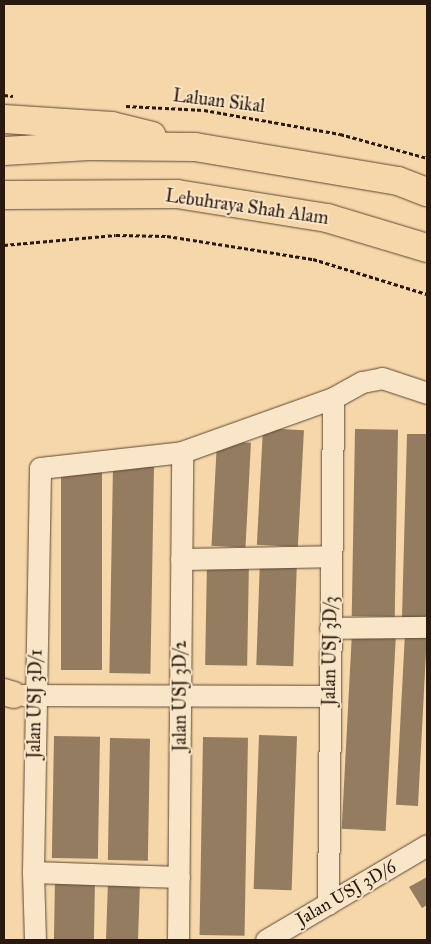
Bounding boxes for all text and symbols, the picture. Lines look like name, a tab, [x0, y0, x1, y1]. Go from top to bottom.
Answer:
street label: Laluan Sikal	[172, 85, 266, 117]
street label: Lebuhraya Shah Alam	[164, 185, 330, 229]
street label: Jalan USJ 3D/3	[318, 596, 342, 706]
street label: Jalan USJ 3D/2	[169, 640, 191, 752]
street label: Jalan USJ 3D/1	[23, 649, 47, 759]
street label: Jalan USJ 3D/6	[292, 856, 400, 930]

